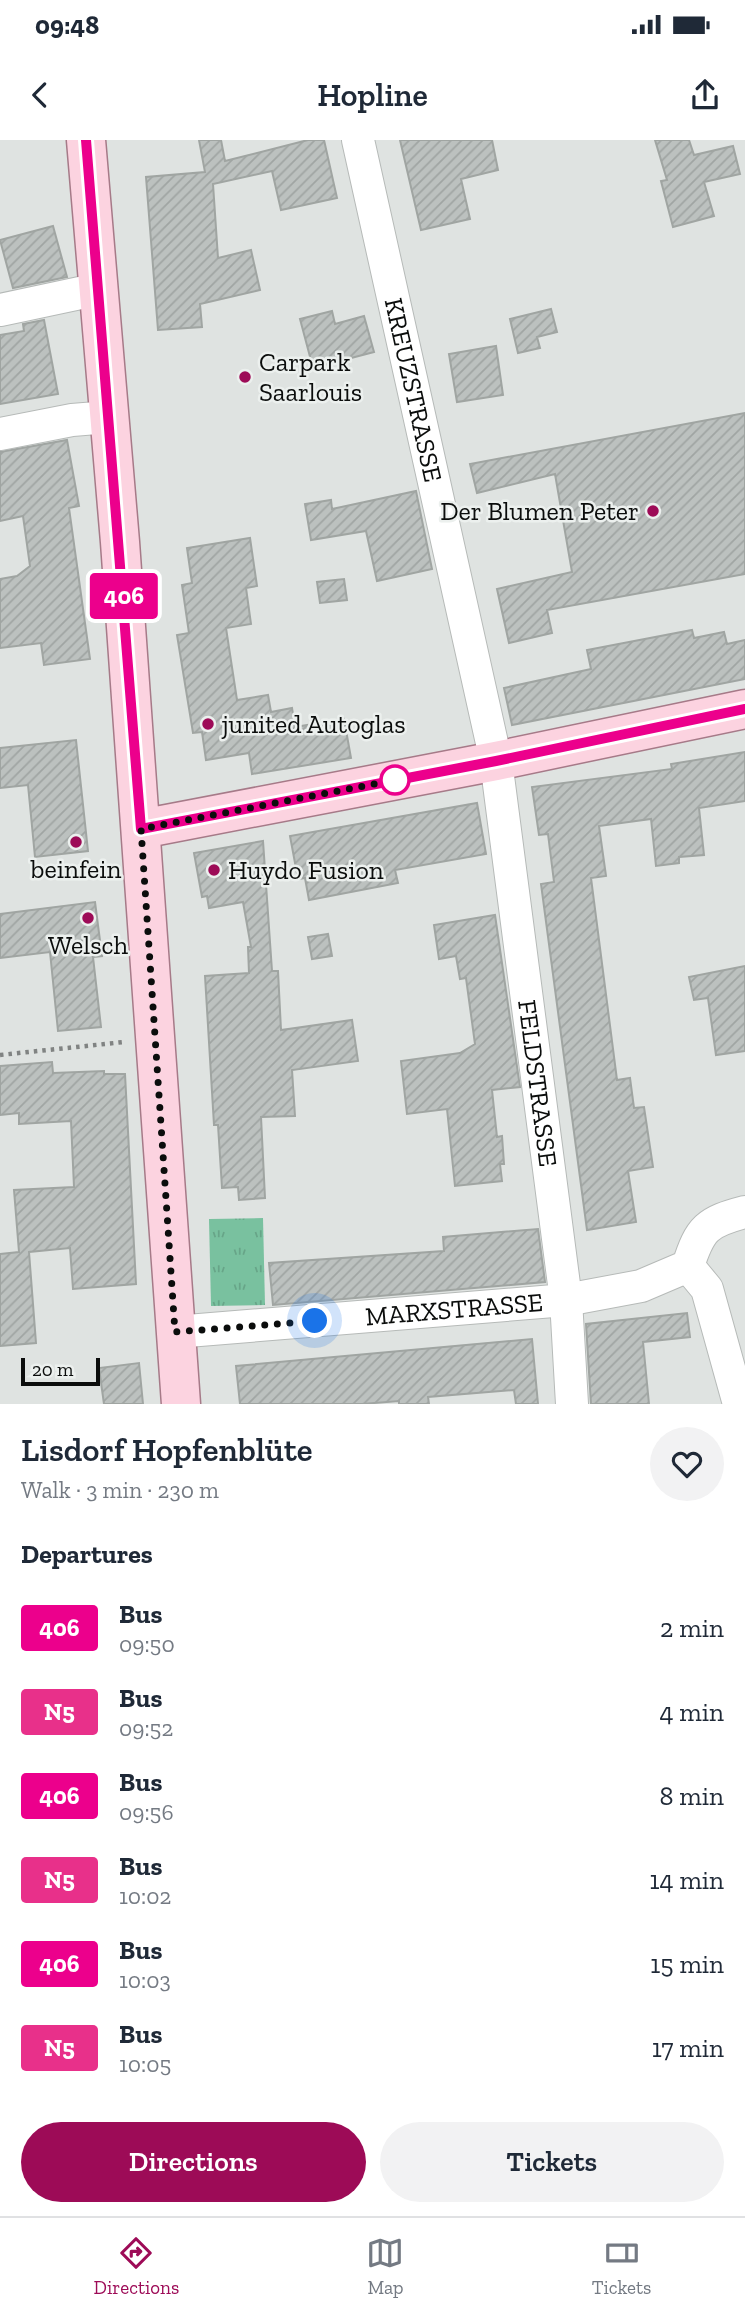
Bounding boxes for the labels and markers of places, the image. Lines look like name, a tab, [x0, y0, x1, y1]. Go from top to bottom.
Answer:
place label: Carpark Saarlouis	[259, 346, 362, 408]
marker: Carpark Saarlouis	[237, 369, 253, 385]
place label: Der Blumen Peter	[440, 495, 639, 527]
marker: Der Blumen Peter	[645, 503, 661, 519]
place label: junited Autoglas	[221, 708, 406, 740]
marker: junited Autoglas	[200, 716, 216, 732]
unlabelled marker	[380, 765, 410, 795]
marker: beinfein	[68, 834, 84, 850]
place label: beinfein	[30, 853, 121, 885]
place label: Huydo Fusion	[228, 854, 384, 886]
marker: Huydo Fusion	[206, 862, 222, 878]
marker: Welsch	[80, 910, 96, 926]
place label: Welsch	[48, 929, 129, 961]

